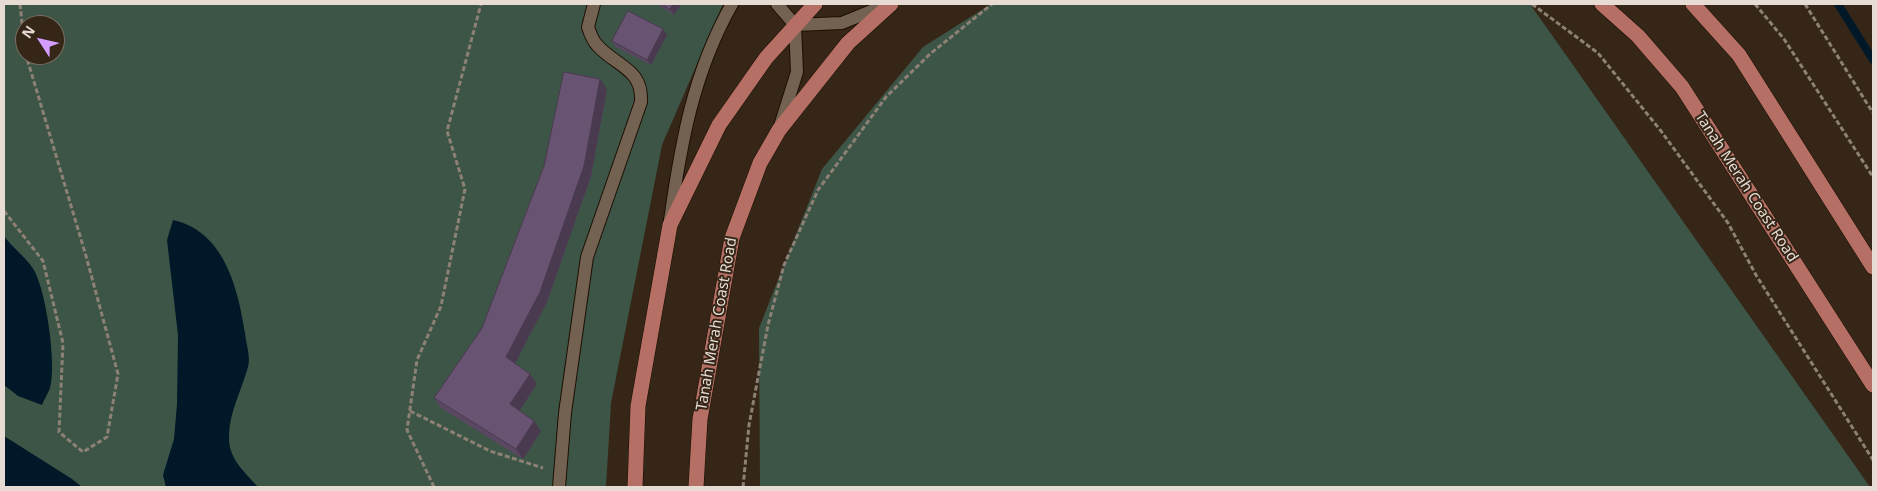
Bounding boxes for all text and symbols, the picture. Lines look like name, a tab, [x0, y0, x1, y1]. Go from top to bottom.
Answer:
north arrow	[15, 15, 65, 65]
text: N	[17, 22, 39, 42]
street label: Tanah Merah Coast Road	[1691, 109, 1801, 265]
street label: Tanah Merah Coast Road	[693, 236, 741, 412]

